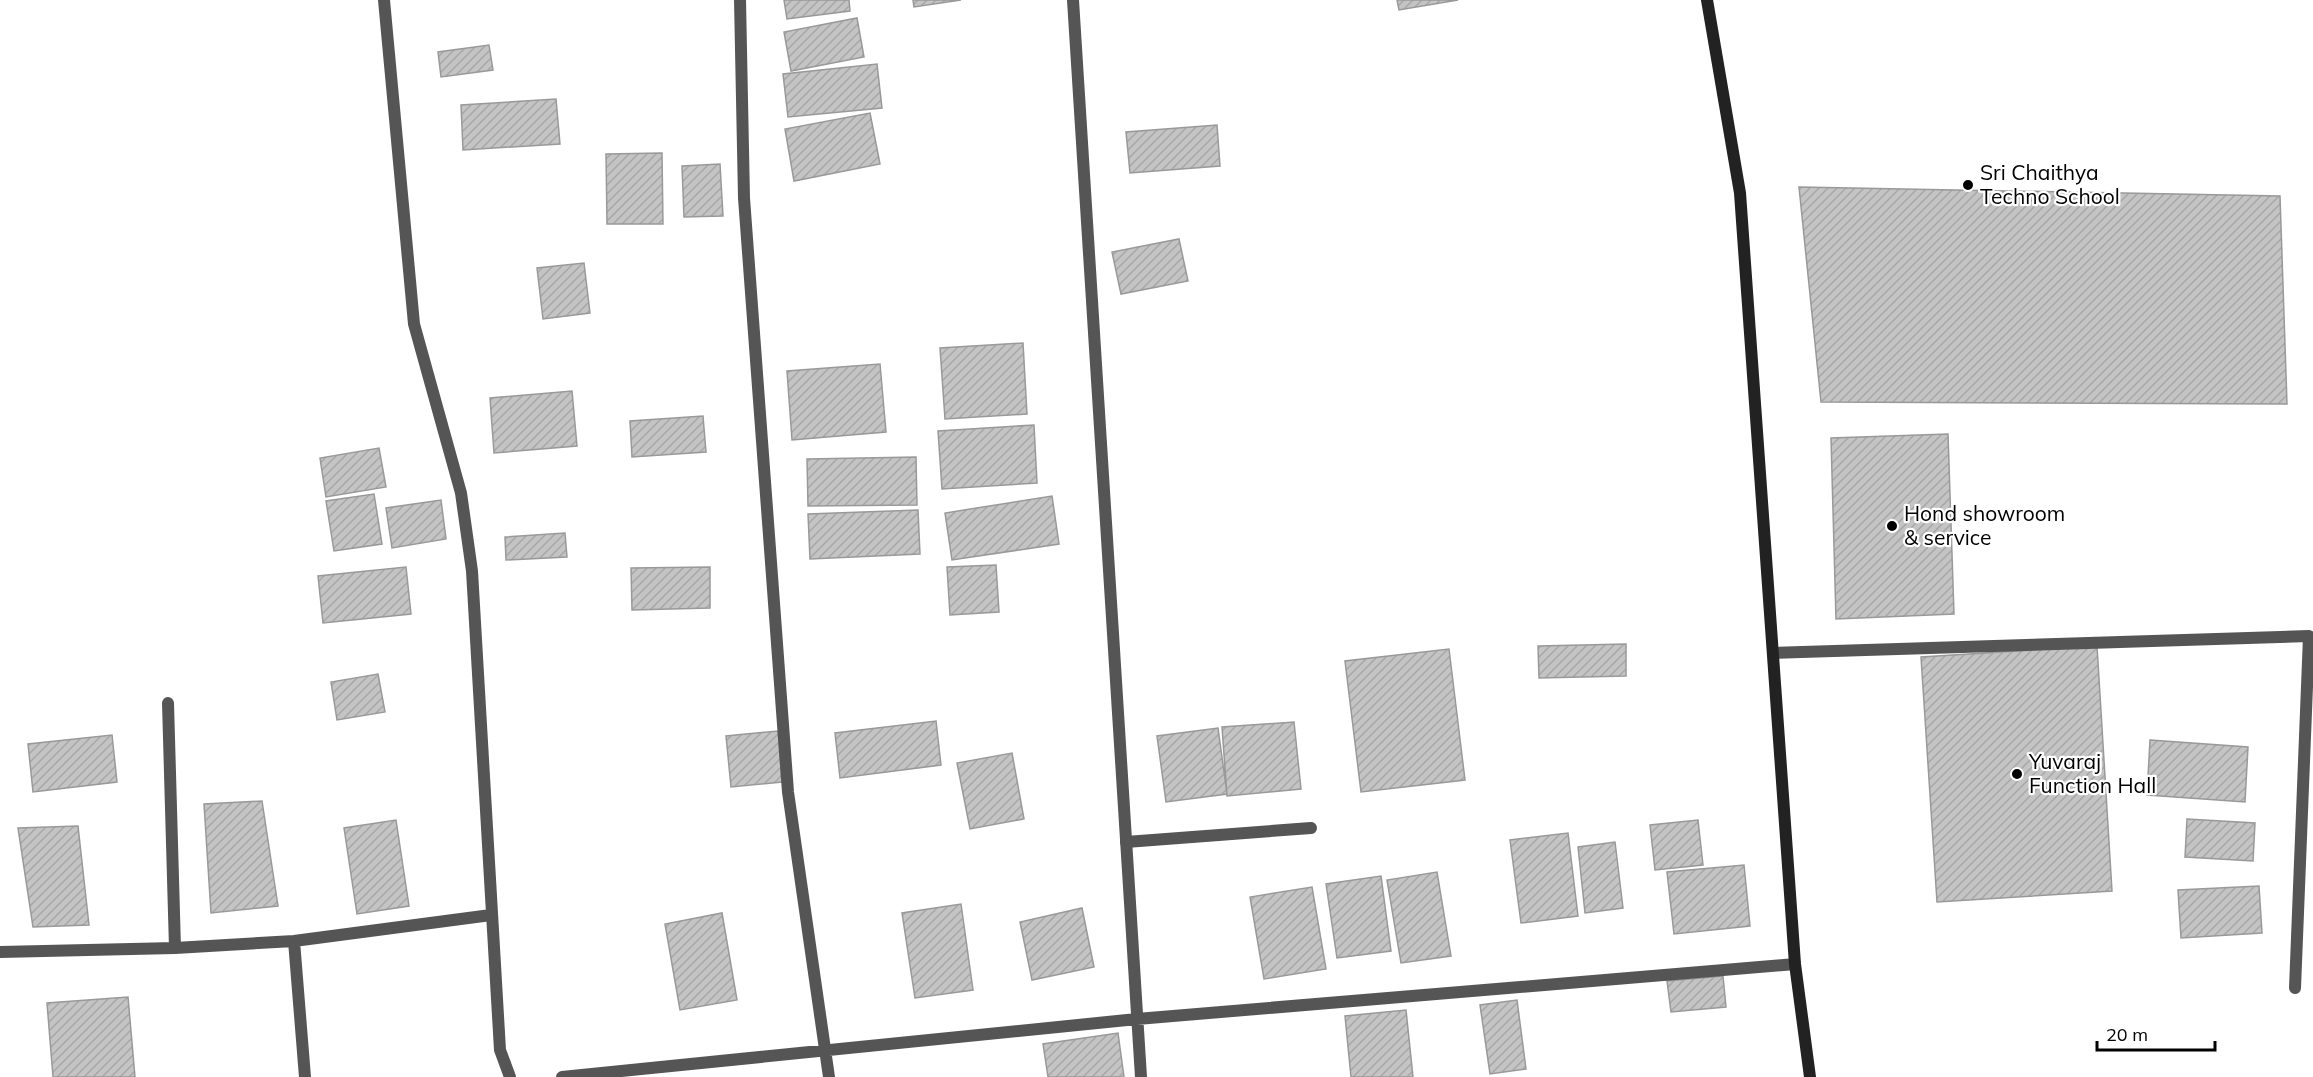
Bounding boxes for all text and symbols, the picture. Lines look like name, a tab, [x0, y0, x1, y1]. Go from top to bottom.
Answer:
place label: Sri Chaithya Techno School	[1980, 159, 2120, 209]
marker: Sri Chaithya Techno School	[1961, 178, 1975, 192]
place label: Hond showroom & service	[1904, 500, 2065, 550]
marker: Hond showroom & service	[1885, 519, 1899, 533]
place label: Yuvaraj Function Hall	[2028, 748, 2156, 798]
marker: Yuvaraj Function Hall	[2010, 767, 2024, 781]
scale bar	[2097, 1014, 2216, 1052]
text: 20 m	[2106, 1023, 2148, 1046]

